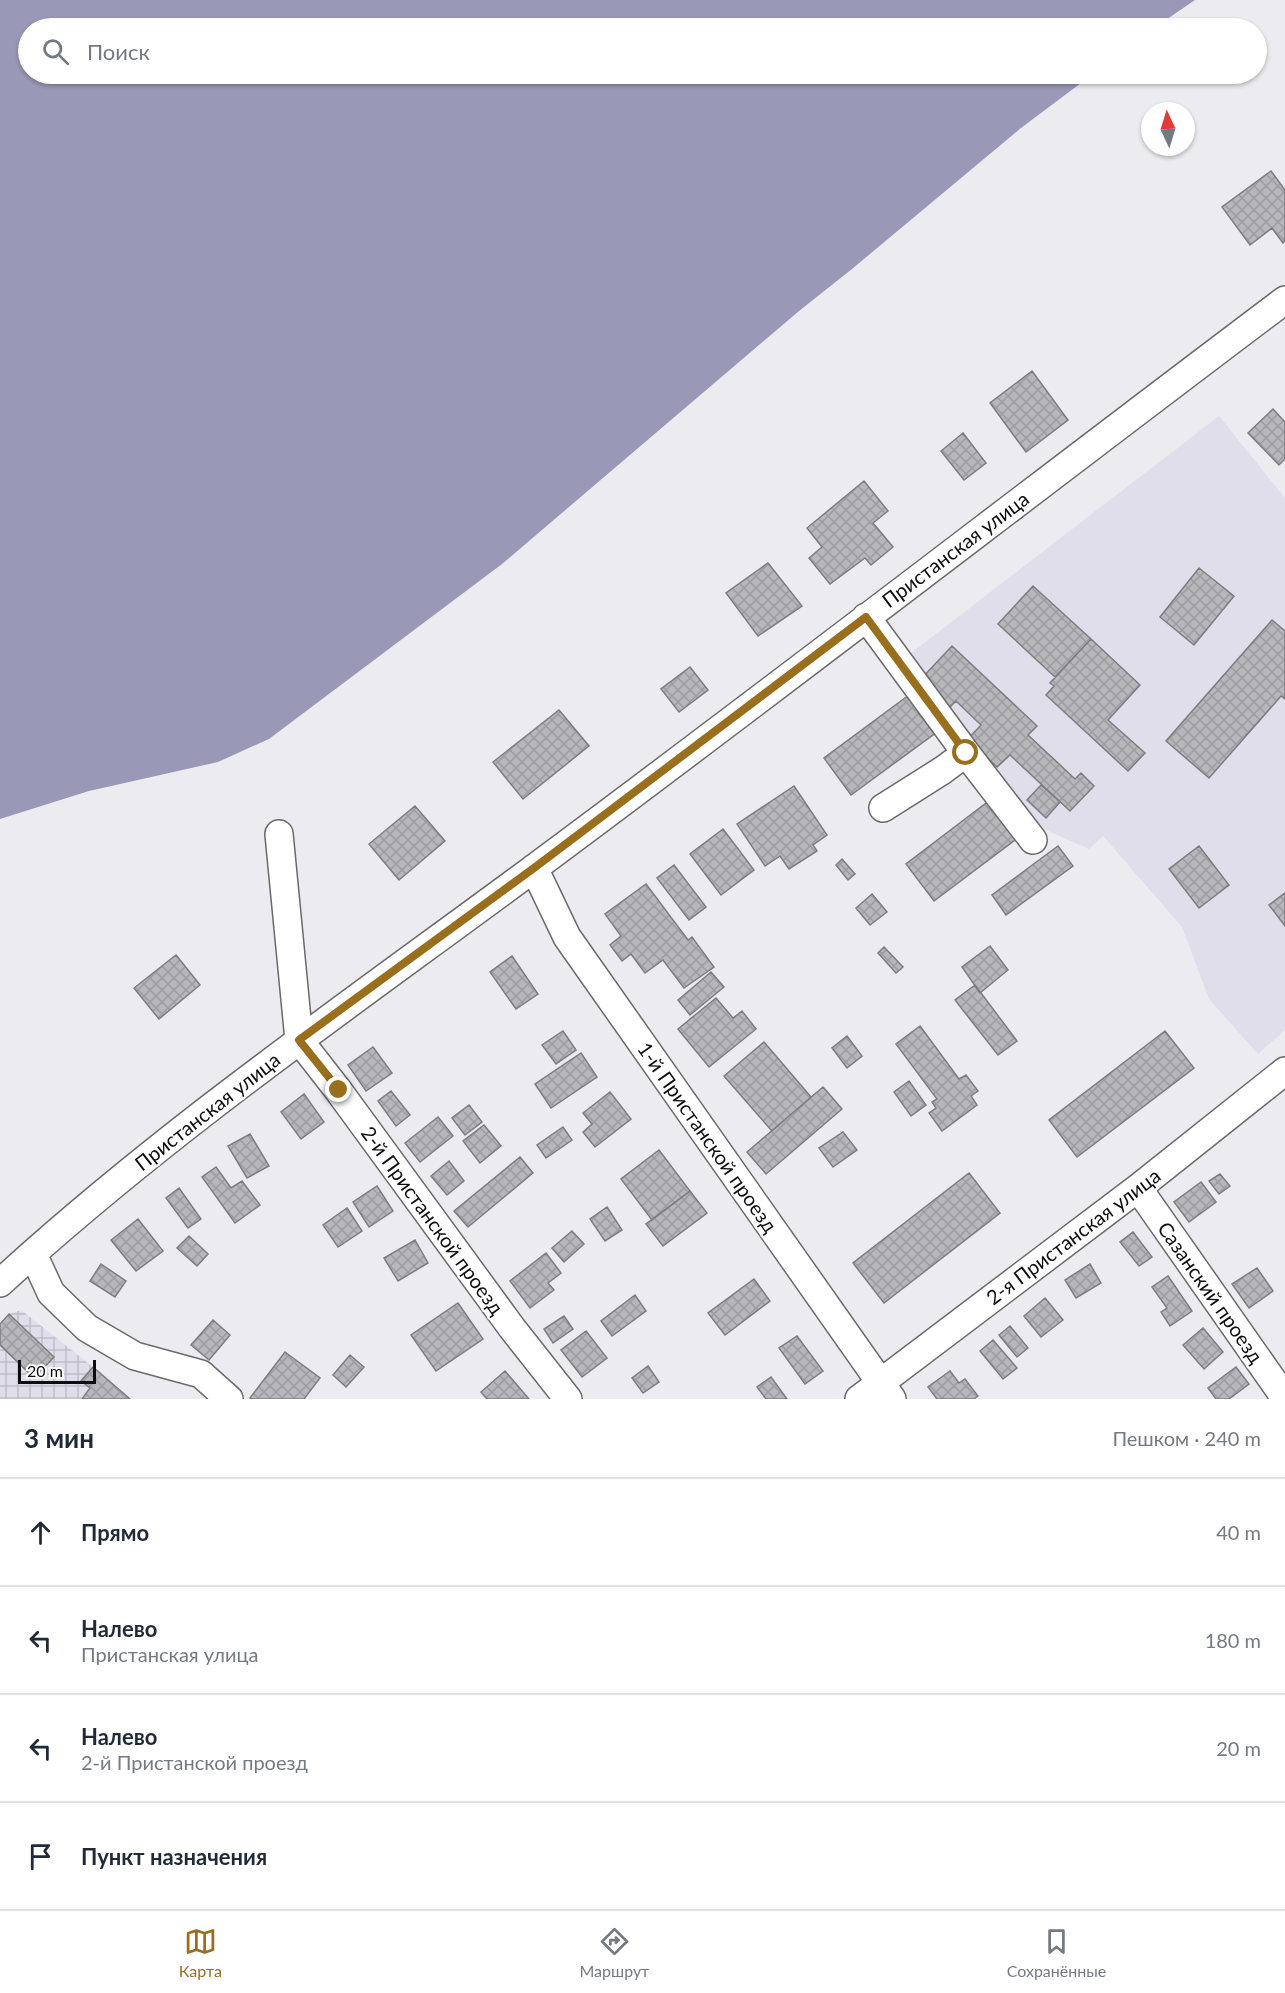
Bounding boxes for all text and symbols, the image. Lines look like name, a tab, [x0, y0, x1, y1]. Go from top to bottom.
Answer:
search box	[18, 18, 1267, 84]
icon: search	[39, 35, 72, 68]
text: Поиск	[87, 38, 150, 65]
north arrow	[1141, 102, 1195, 156]
street label: Пристанская улица	[877, 486, 1033, 612]
route start	[952, 739, 978, 765]
street label: 1-й Пристанской проезд	[633, 1037, 783, 1237]
street label: Пристанская улица	[130, 1047, 284, 1175]
route end	[325, 1076, 351, 1102]
street label: 2-й Пристанской проезд	[357, 1121, 509, 1319]
street label: 2-я Пристанская улица	[981, 1163, 1165, 1309]
street label: Сазанский проезд	[1153, 1217, 1269, 1367]
scale bar	[18, 1357, 96, 1384]
text: 20 m	[27, 1361, 63, 1380]
text: 3 мин	[24, 1422, 94, 1454]
text: Пешком · 240 m	[1112, 1426, 1261, 1450]
icon: ahead	[24, 1516, 57, 1549]
text: Прямо	[81, 1519, 149, 1546]
text: 40 m	[1216, 1520, 1261, 1544]
text: Налево	[81, 1615, 157, 1642]
icon: left	[24, 1624, 57, 1657]
text: 180 m	[1205, 1628, 1261, 1652]
text: Пристанская улица	[81, 1642, 258, 1666]
text: Налево	[81, 1723, 157, 1750]
icon: left	[24, 1732, 57, 1765]
text: 20 m	[1216, 1736, 1261, 1760]
text: 2-й Пристанской проезд	[81, 1750, 308, 1774]
icon: arrive	[24, 1840, 57, 1873]
text: Пункт назначения	[81, 1843, 267, 1870]
tab: Карта	[179, 1925, 222, 1980]
tab: Маршрут	[579, 1925, 649, 1980]
tab: Сохранённые	[1007, 1925, 1106, 1980]

